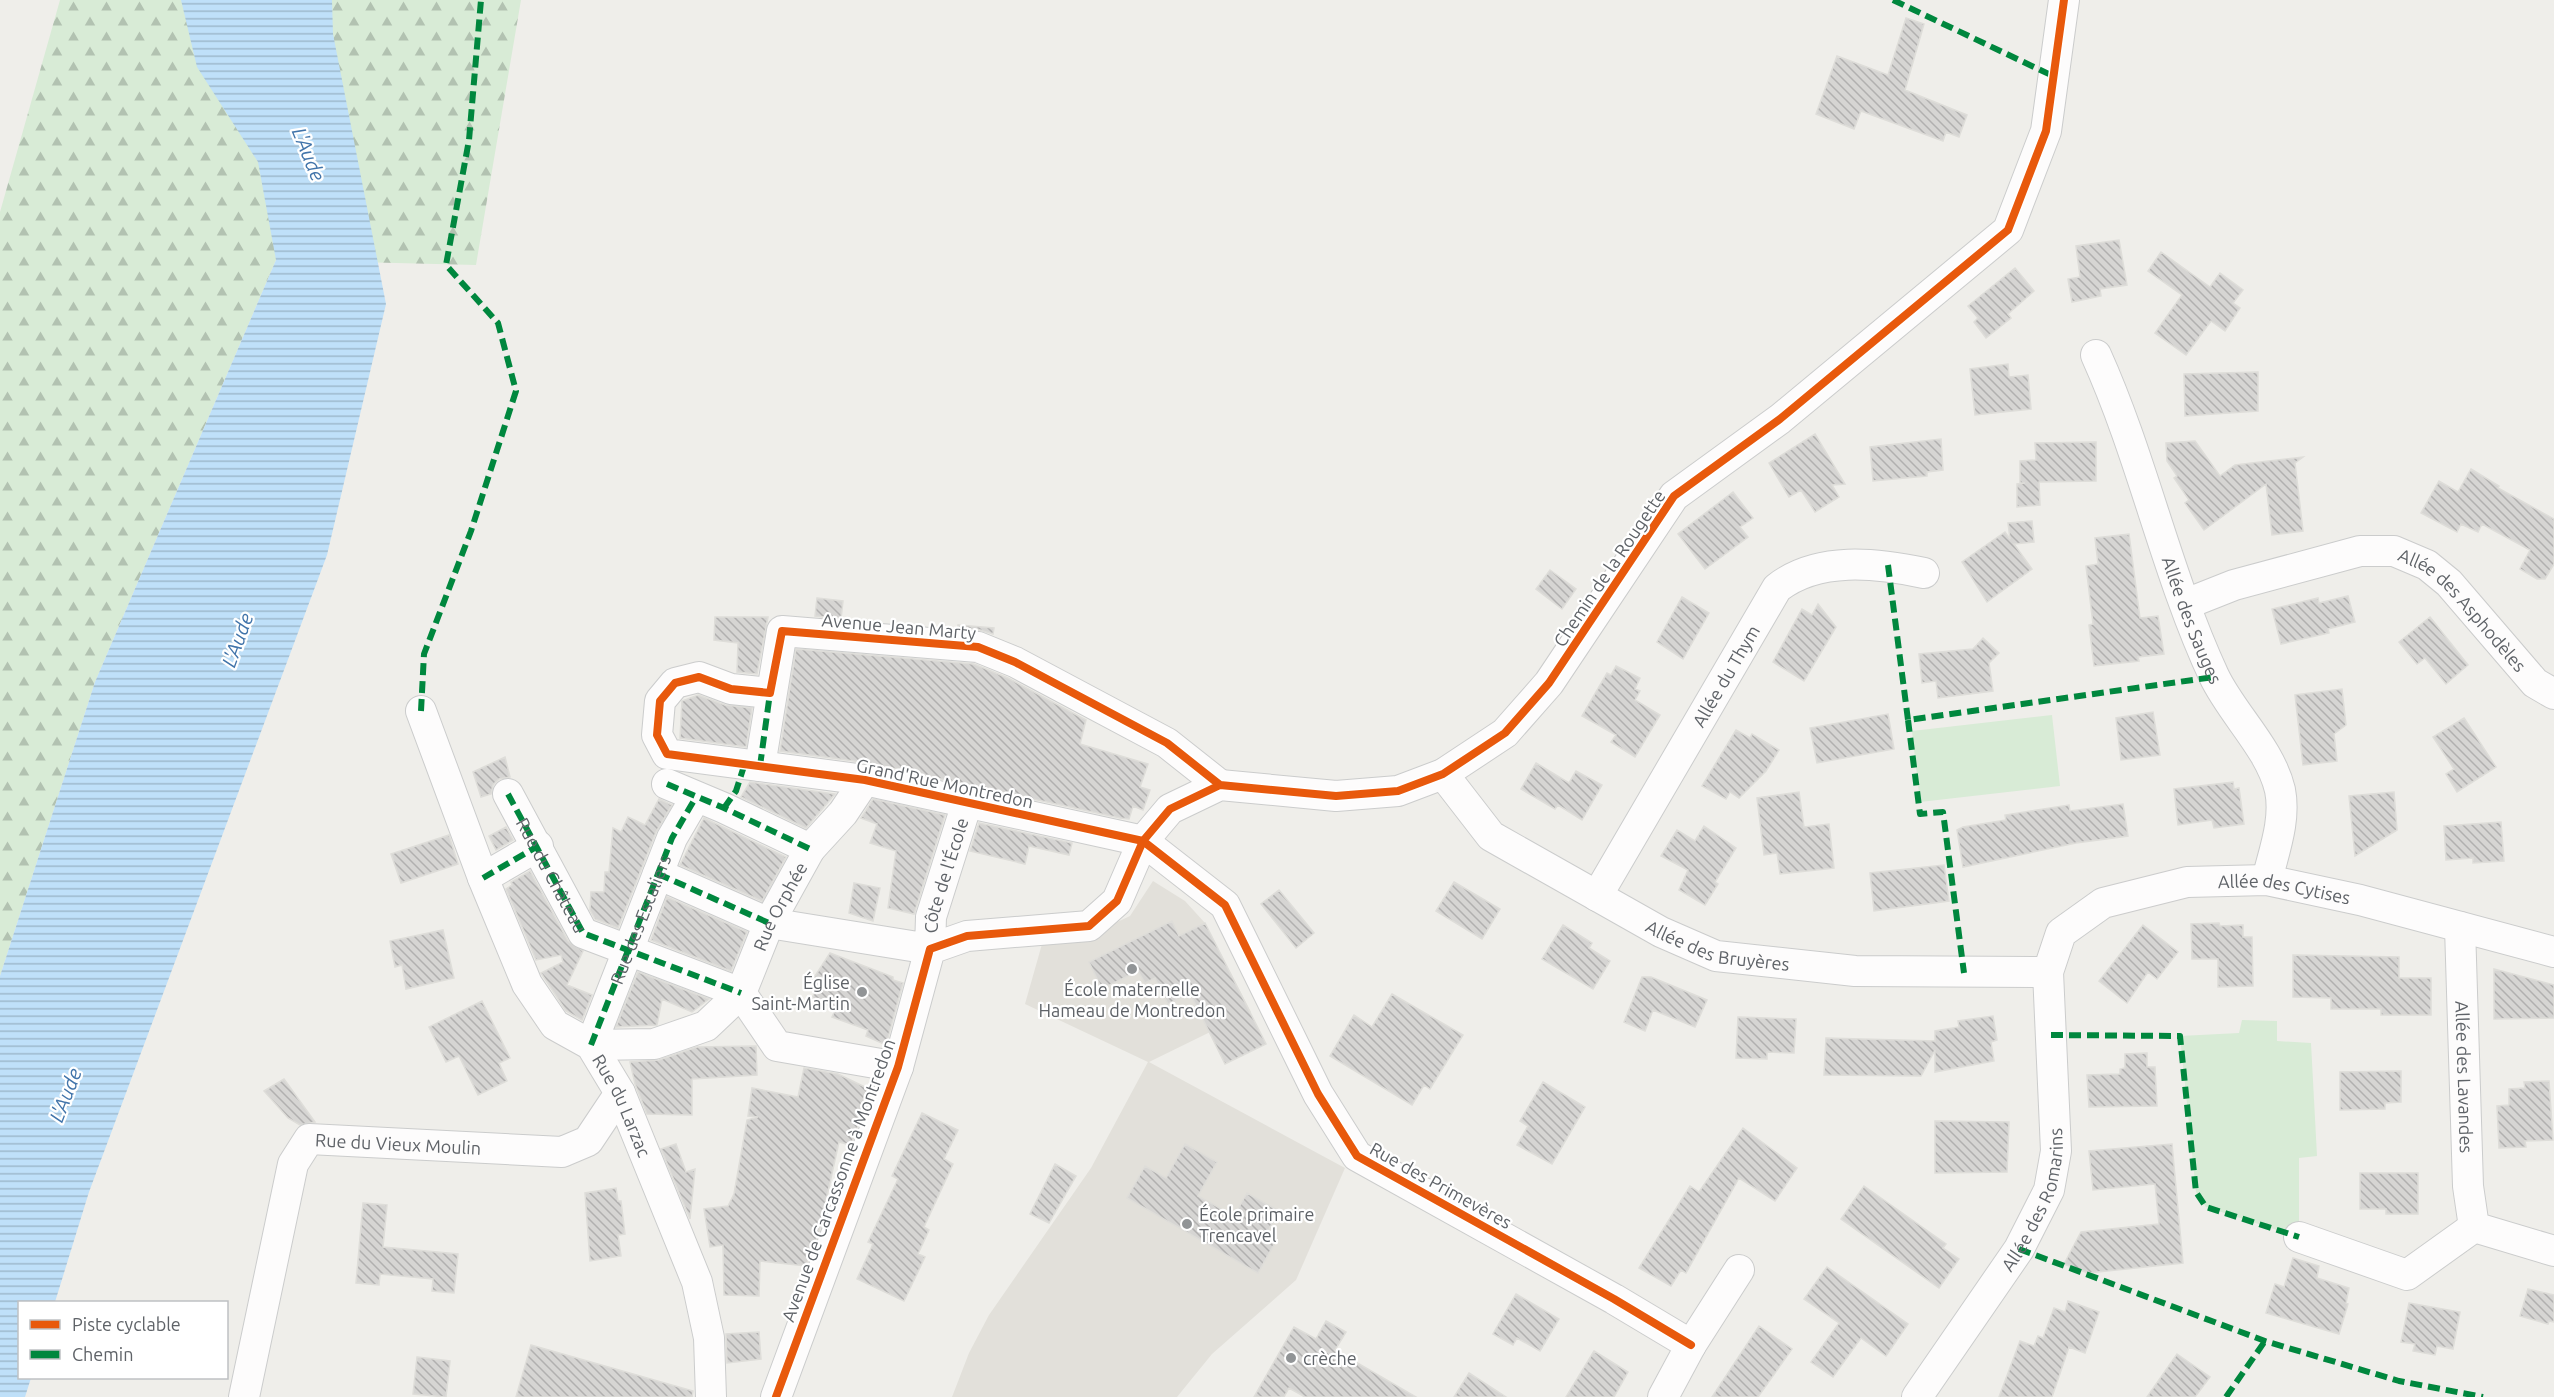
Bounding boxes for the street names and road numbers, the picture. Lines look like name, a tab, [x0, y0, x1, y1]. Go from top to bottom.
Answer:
street label: Chemin de la Rougette	[1549, 486, 1669, 650]
street label: Allée des Asphodèles	[2396, 544, 2531, 676]
street label: Allée des Sauges	[2159, 554, 2226, 687]
street label: Avenue Jean Marty	[821, 609, 977, 643]
street label: Allée du Thym	[1688, 621, 1763, 730]
street label: Grand'Rue Montredon	[855, 754, 1035, 812]
street label: Rue du Château	[513, 814, 591, 936]
street label: Côte de l'École	[920, 815, 972, 934]
street label: Rue des Escaliers	[606, 852, 675, 987]
street label: Rue Orphée	[749, 858, 811, 953]
street label: Allée des Cytises	[2218, 869, 2352, 908]
street label: Allée des Bruyères	[1643, 916, 1791, 974]
street label: Allée des Lavandes	[2452, 1000, 2477, 1154]
street label: Avenue de Carcassonne à Montredon	[777, 1036, 899, 1324]
street label: Rue du Larzac	[589, 1050, 655, 1160]
street label: Allée des Romarins	[1997, 1127, 2066, 1275]
street label: Rue du Vieux Moulin	[315, 1129, 482, 1158]
street label: Rue des Primevères	[1367, 1138, 1515, 1232]

